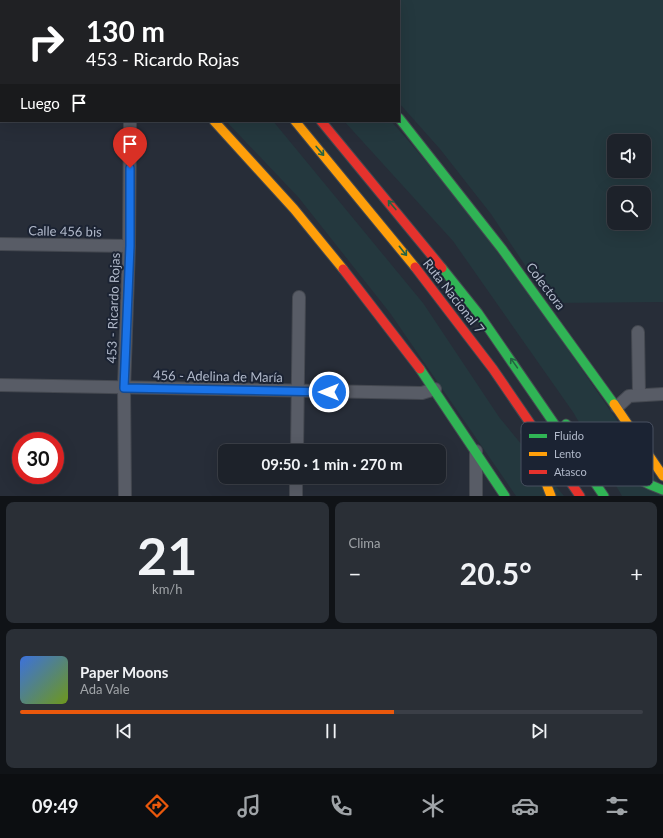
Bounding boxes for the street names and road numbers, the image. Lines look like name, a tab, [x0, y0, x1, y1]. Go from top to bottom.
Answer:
street label: Calle 456 bis	[28, 222, 102, 240]
street label: 453 - Ricardo Rojas	[103, 252, 123, 364]
street label: Ruta Nacional 7	[420, 256, 488, 337]
street label: Colectora	[523, 259, 569, 313]
street label: 456 - Adelina de María	[153, 367, 283, 385]

